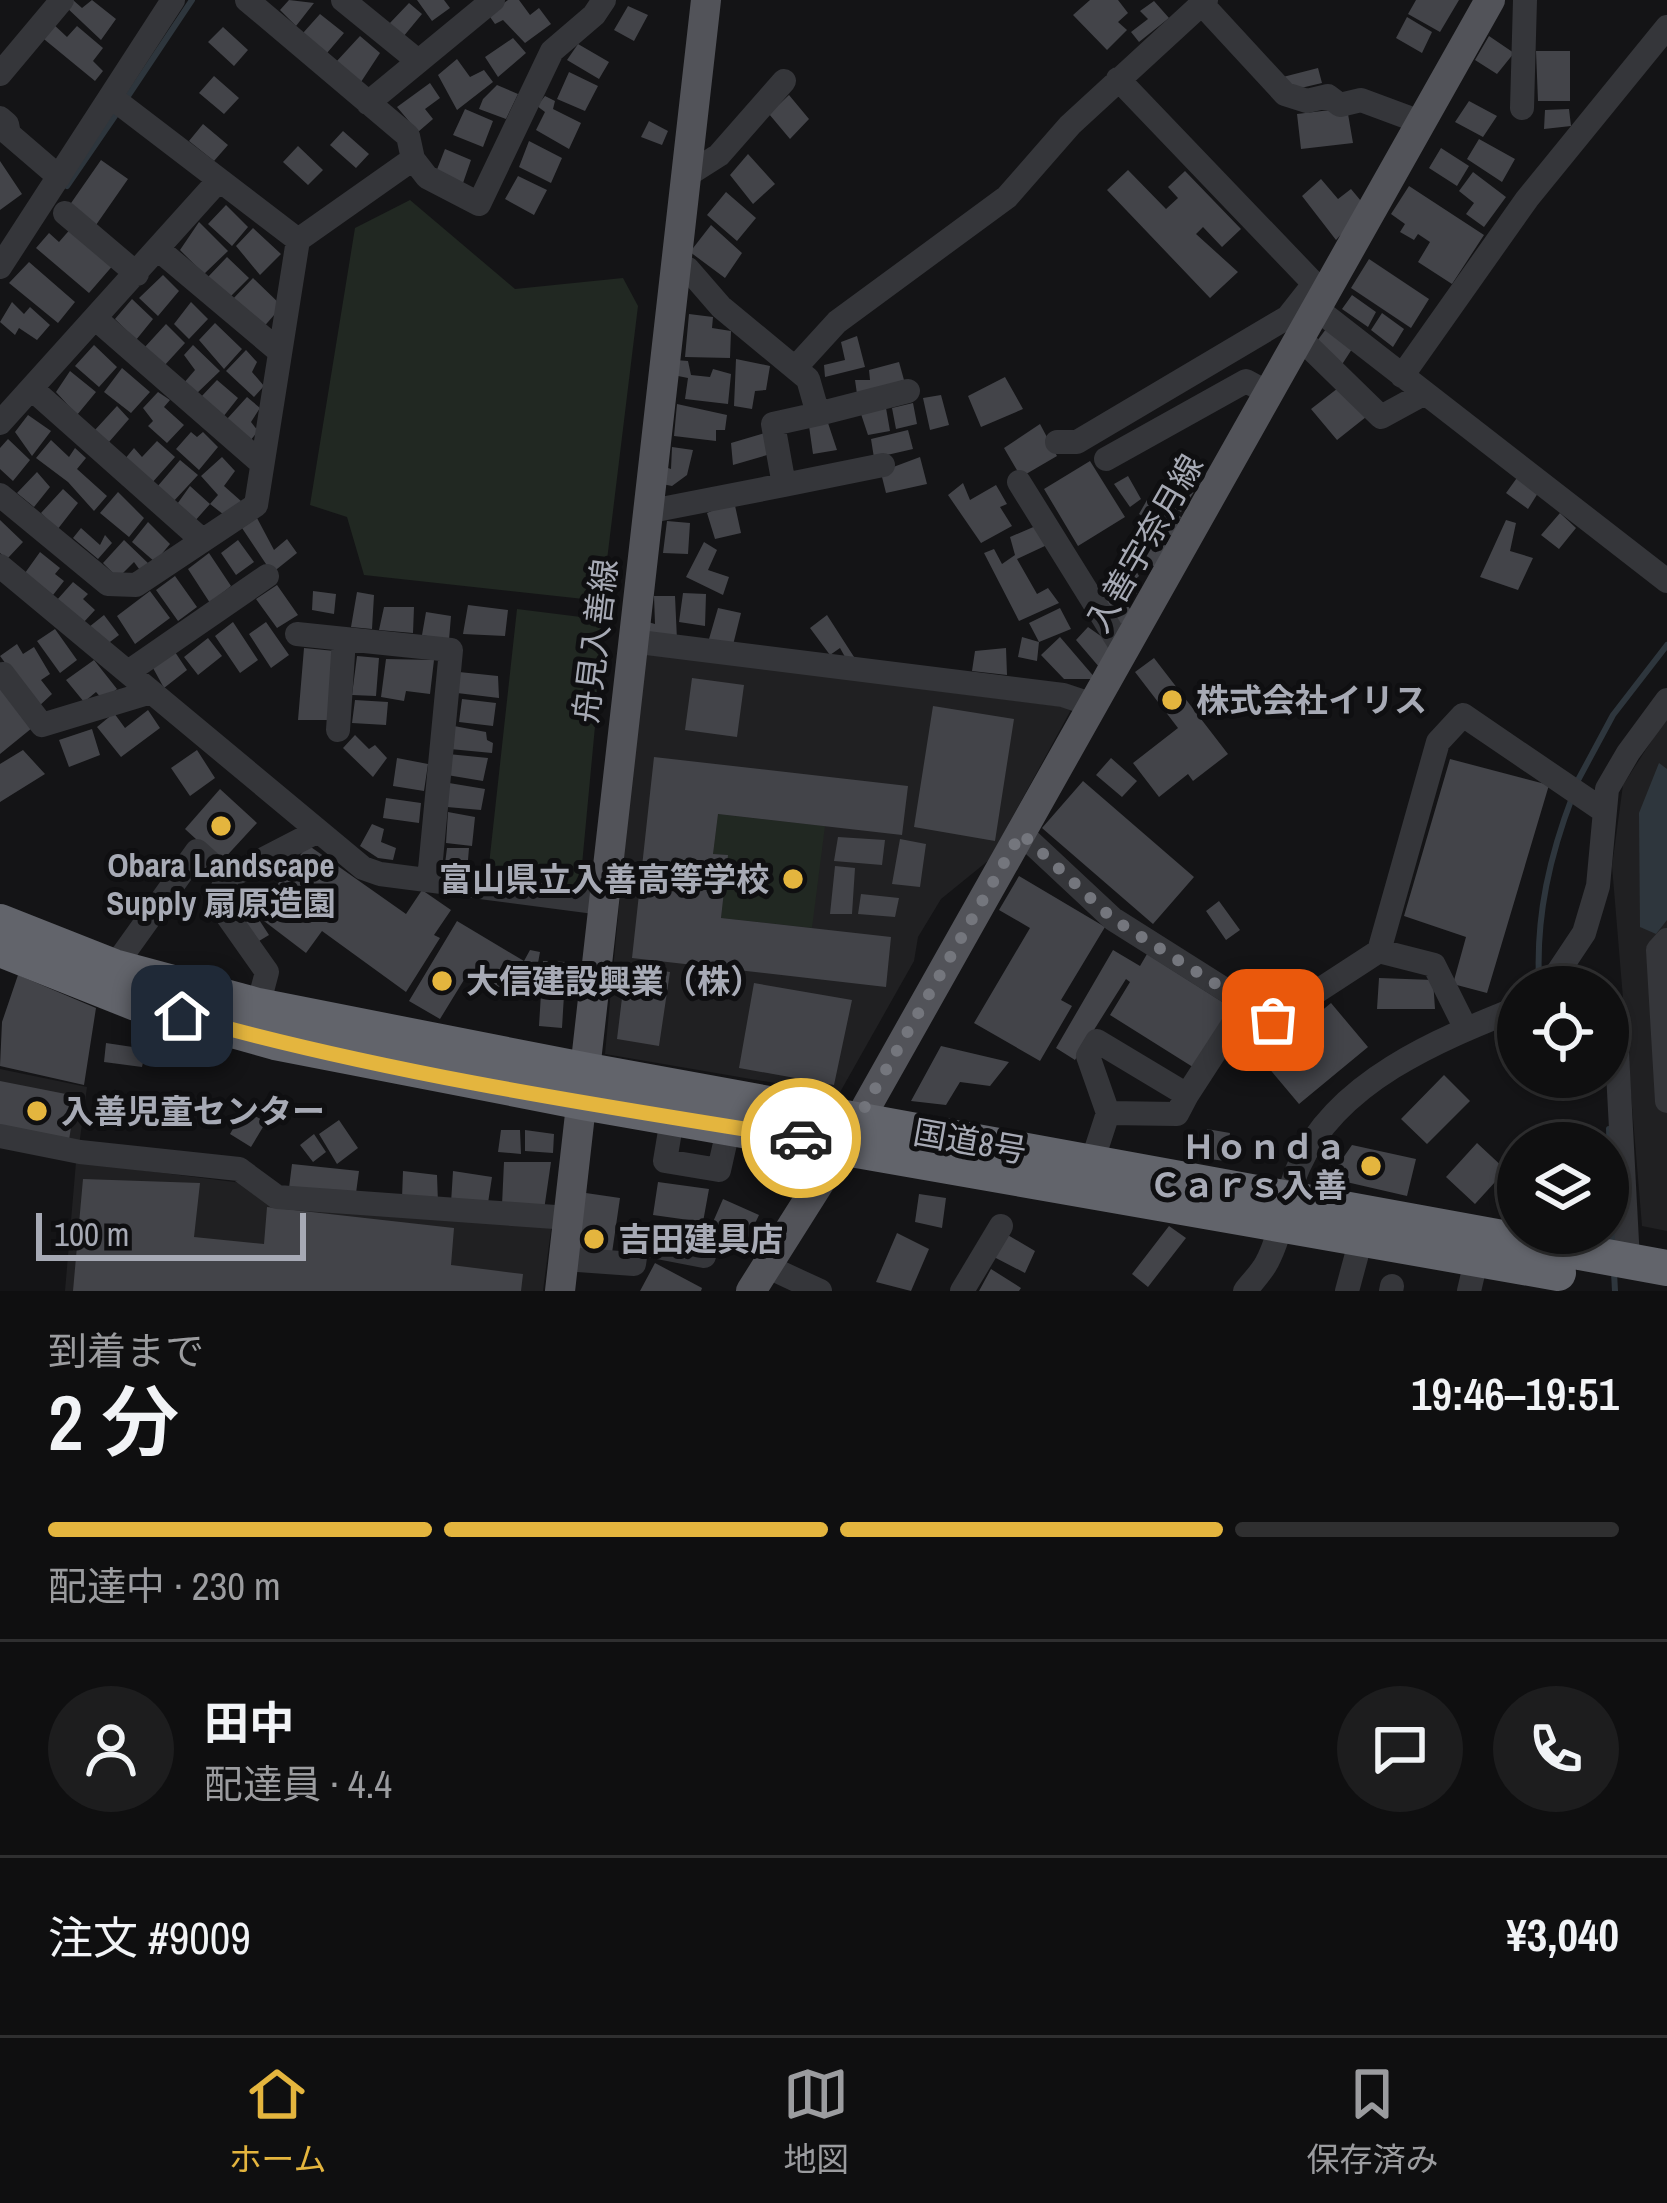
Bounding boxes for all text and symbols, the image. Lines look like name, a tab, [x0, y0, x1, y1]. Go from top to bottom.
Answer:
street label: 入善宇奈月線	[1075, 446, 1213, 640]
street label: 舟見入善線	[563, 556, 627, 726]
place label: 株式会社イリス	[1196, 678, 1427, 722]
marker: 株式会社イリス	[1159, 687, 1185, 713]
marker: Obara Landscape Supply 扇原造園	[208, 813, 234, 839]
place label: Obara Landscape Supply 扇原造園	[106, 843, 336, 925]
place label: 富山県立入善高等学校	[439, 857, 769, 901]
marker: 富山県立入善高等学校	[780, 866, 806, 892]
place label: 大信建設興業（株）	[466, 959, 763, 1003]
pin	[131, 965, 233, 1067]
map controls	[1497, 966, 1629, 1254]
button: locate	[1497, 966, 1629, 1098]
marker: 大信建設興業（株）	[429, 968, 455, 994]
pin	[1222, 969, 1324, 1071]
icon: home	[149, 983, 215, 1049]
icon: bag	[1240, 987, 1306, 1053]
courier	[741, 1078, 861, 1198]
place label: 入善児童センター	[61, 1089, 325, 1133]
marker: 入善児童センター	[24, 1098, 50, 1124]
icon: car	[768, 1105, 834, 1171]
street label: 国道8号	[910, 1109, 1030, 1173]
button: layers	[1497, 1122, 1629, 1254]
place label: Ｈｏｎｄａ Ｃａｒｓ入善	[1149, 1125, 1347, 1207]
marker: Ｈｏｎｄａ Ｃａｒｓ入善	[1358, 1153, 1384, 1179]
scale bar	[36, 1207, 306, 1260]
text: 100 m	[54, 1212, 129, 1256]
place label: 吉田建具店	[618, 1217, 783, 1261]
marker: 吉田建具店	[581, 1226, 607, 1252]
text: 到着まで	[48, 1325, 204, 1377]
text: 19:46–19:51	[1411, 1363, 1619, 1424]
text: 2 分	[48, 1369, 179, 1474]
text: 配達中 · 230 m	[48, 1560, 281, 1612]
button: person	[48, 1686, 174, 1812]
button: chat	[1337, 1686, 1463, 1812]
button: phone	[1493, 1686, 1619, 1812]
text: 田中	[204, 1692, 294, 1753]
text: 配達員 · 4.4	[204, 1758, 392, 1810]
text: ¥3,040	[1506, 1904, 1619, 1965]
text: 注文 #9009	[48, 1907, 251, 1968]
tab: ホーム	[228, 2061, 327, 2181]
tab: 地図	[783, 2061, 849, 2181]
tab: 保存済み	[1306, 2061, 1438, 2181]

